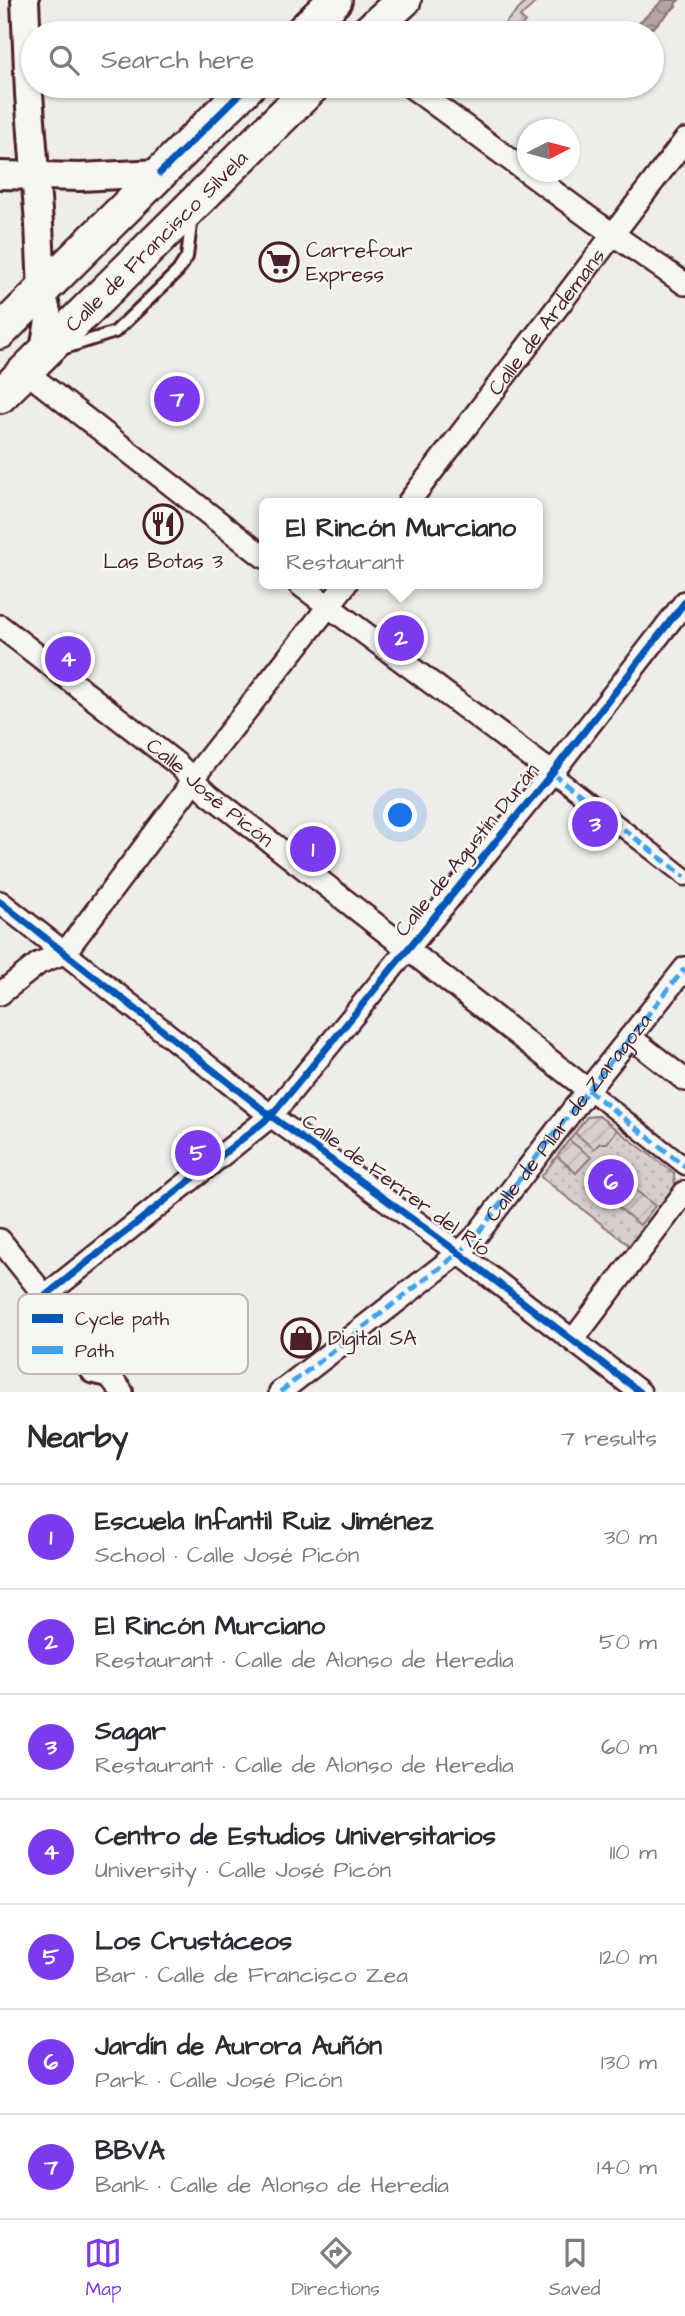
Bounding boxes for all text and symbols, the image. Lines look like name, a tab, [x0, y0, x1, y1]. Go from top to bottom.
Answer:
search box	[21, 21, 664, 98]
icon: search	[45, 41, 83, 79]
text: Search here	[101, 42, 254, 78]
north arrow	[517, 119, 580, 182]
street label: Calle de Francisco Silvela	[58, 144, 254, 338]
place label: Carrefour Express	[306, 236, 413, 290]
supermarket icon: Carrefour Express	[258, 241, 300, 283]
street label: Calle de Ardemans	[481, 242, 612, 401]
pin: 7	[154, 373, 200, 425]
popup	[259, 498, 543, 589]
restaurant icon: Las Botas 3	[142, 503, 184, 545]
text: El Rincón Murciano	[286, 510, 516, 546]
text: Restaurant	[286, 546, 404, 578]
place label: Las Botas 3	[103, 547, 223, 576]
pin: 2	[378, 612, 424, 664]
pin: 4	[45, 633, 91, 685]
street label: Calle José Picón	[140, 731, 280, 854]
street label: Calle de Agustín Durán	[388, 757, 548, 944]
your location	[383, 798, 417, 832]
pin: 3	[572, 798, 618, 850]
pin: 1	[290, 823, 336, 875]
street label: Calle de Pilar de Zaragoza	[478, 1007, 659, 1227]
street label: Calle de Ferrer del Río	[296, 1107, 496, 1263]
pin: 5	[175, 1127, 221, 1179]
pin: 6	[588, 1156, 634, 1208]
legend	[18, 1294, 248, 1374]
text: Cycle path	[75, 1306, 170, 1334]
shop icon: Digital SA	[280, 1317, 322, 1359]
place label: Digital SA	[328, 1324, 417, 1355]
text: Path	[75, 1338, 114, 1365]
text: Nearby	[28, 1417, 128, 1459]
text: 7 results	[561, 1422, 657, 1454]
text: Escuela Infantil Ruiz Jiménez	[95, 1503, 433, 1539]
text: 1	[50, 1521, 52, 1553]
text: 30 m	[604, 1521, 657, 1553]
text: School · Calle José Picón	[95, 1539, 359, 1571]
text: El Rincón Murciano	[95, 1608, 325, 1644]
text: 2	[44, 1626, 58, 1658]
text: 50 m	[599, 1626, 657, 1658]
text: Restaurant · Calle de Alonso de Heredia	[95, 1644, 514, 1676]
text: Sagar	[95, 1713, 166, 1749]
text: 3	[45, 1731, 57, 1763]
text: 60 m	[601, 1731, 657, 1763]
text: Restaurant · Calle de Alonso de Heredia	[95, 1749, 514, 1781]
text: Centro de Estudios Universitarios	[95, 1818, 496, 1854]
text: 4	[43, 1836, 59, 1868]
text: 110 m	[609, 1836, 657, 1868]
text: University · Calle José Picón	[95, 1854, 391, 1886]
text: Los Crustáceos	[95, 1923, 292, 1959]
text: 5	[43, 1941, 59, 1973]
text: 120 m	[599, 1941, 657, 1973]
text: Bar · Calle de Francisco Zea	[95, 1959, 408, 1991]
text: Jardín de Aurora Auñón	[95, 2028, 382, 2064]
text: 6	[44, 2046, 58, 2078]
text: 130 m	[601, 2046, 657, 2078]
text: Park · Calle José Picón	[95, 2064, 342, 2096]
text: BBVA	[95, 2133, 165, 2169]
text: 7	[44, 2151, 58, 2183]
text: 140 m	[597, 2151, 657, 2183]
text: Bank · Calle de Alonso de Heredia	[95, 2169, 449, 2201]
tab: Map	[84, 2234, 122, 2303]
tab: Directions	[291, 2234, 380, 2303]
tab: Saved	[549, 2234, 600, 2303]

